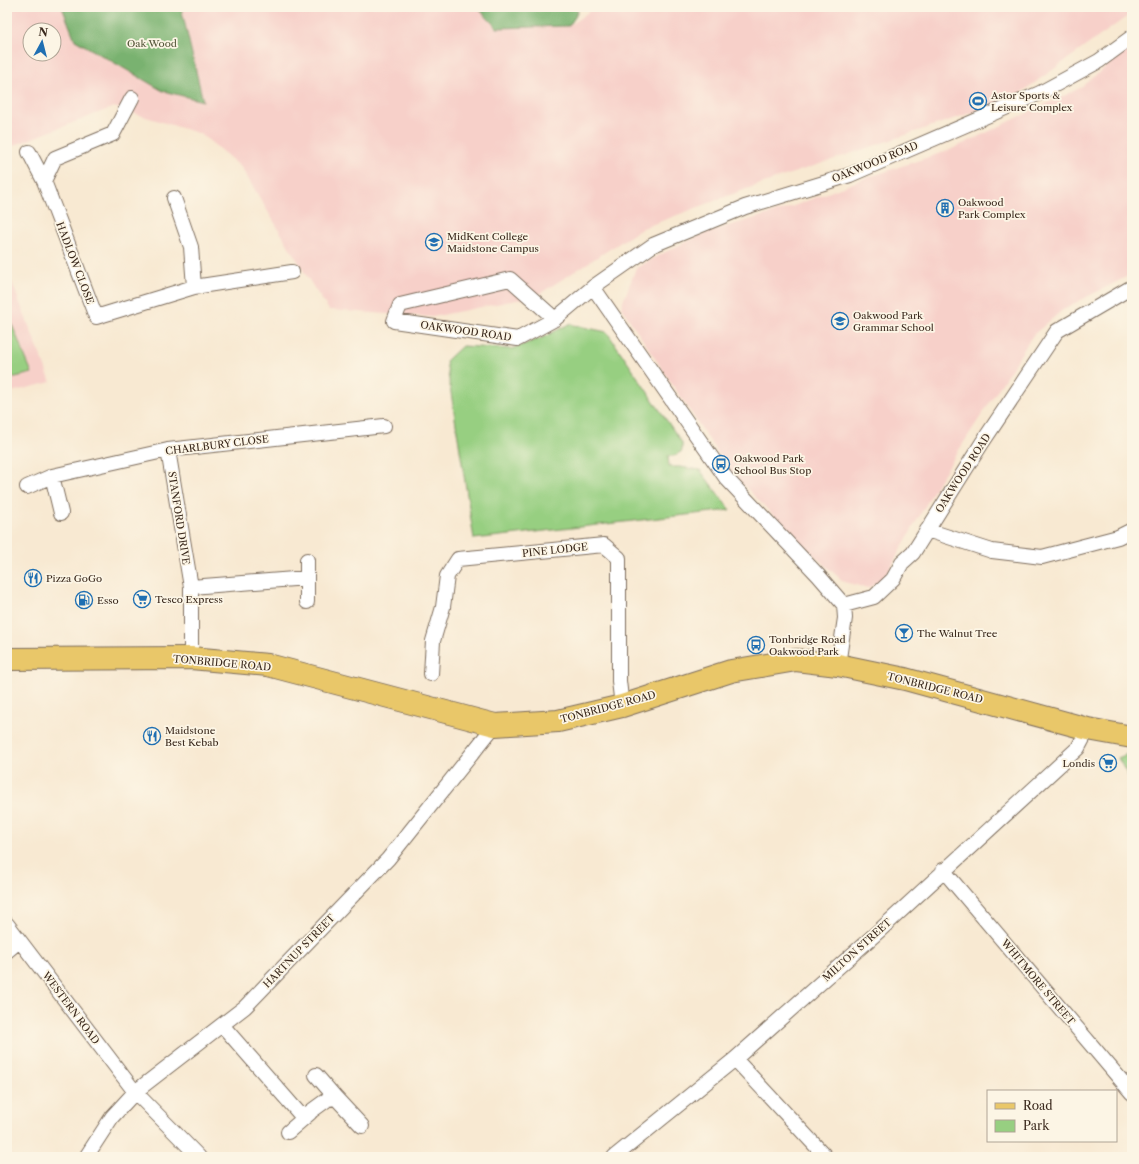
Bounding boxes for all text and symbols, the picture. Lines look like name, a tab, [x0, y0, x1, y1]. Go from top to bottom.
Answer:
north arrow	[22, 22, 62, 62]
text: N	[38, 25, 49, 40]
park label: Oak Wood	[127, 37, 177, 50]
place label: Astor Sports & Leisure Complex	[990, 89, 1073, 114]
sports icon: Astor Sports & Leisure Complex	[968, 91, 988, 111]
street label: OAKWOOD ROAD	[830, 139, 920, 185]
place label: Oakwood Park Complex	[958, 196, 1026, 221]
building icon: Oakwood Park Complex	[935, 198, 955, 218]
street label: HADLOW CLOSE	[53, 220, 97, 306]
place label: MidKent College Maidstone Campus	[447, 230, 539, 255]
school or university icon: MidKent College Maidstone Campus	[424, 232, 444, 252]
place label: Oakwood Park Grammar School	[853, 309, 934, 334]
school or university icon: Oakwood Park Grammar School	[830, 311, 850, 331]
street label: OAKWOOD ROAD	[420, 318, 512, 344]
street label: OAKWOOD ROAD	[933, 431, 993, 515]
street label: CHARLBURY CLOSE	[165, 432, 269, 458]
place label: Oakwood Park School Bus Stop	[734, 452, 811, 477]
bus stop icon: Oakwood Park School Bus Stop	[711, 454, 731, 474]
street label: STANFORD DRIVE	[165, 470, 193, 566]
street label: PINE LODGE	[522, 540, 589, 560]
restaurant icon: Pizza GoGo	[23, 568, 43, 588]
place label: Pizza GoGo	[46, 572, 102, 585]
supermarket icon: Tesco Express	[132, 589, 152, 609]
fuel station icon: Esso	[74, 590, 94, 610]
place label: Tesco Express	[155, 593, 223, 606]
place label: Esso	[97, 594, 119, 607]
bar icon: The Walnut Tree	[894, 623, 914, 643]
place label: The Walnut Tree	[917, 627, 998, 640]
place label: Tonbridge Road Oakwood Park	[769, 633, 846, 658]
bus stop icon: Tonbridge Road Oakwood Park	[746, 635, 766, 655]
street label: TONBRIDGE ROAD	[172, 652, 272, 674]
street label: TONBRIDGE ROAD	[886, 670, 984, 706]
street label: TONBRIDGE ROAD	[559, 688, 657, 726]
place label: Maidstone Best Kebab	[165, 724, 219, 749]
restaurant icon: Maidstone Best Kebab	[142, 726, 162, 746]
supermarket icon: Londis	[1098, 753, 1118, 773]
place label: Londis	[1063, 757, 1095, 770]
street label: HARTNUP STREET	[260, 911, 338, 991]
street label: MILTON STREET	[820, 915, 894, 984]
street label: WHITMORE STREET	[998, 936, 1078, 1028]
street label: WESTERN ROAD	[39, 968, 102, 1047]
legend	[987, 1090, 1117, 1142]
text: Road	[1023, 1098, 1053, 1113]
text: Park	[1023, 1118, 1050, 1133]

